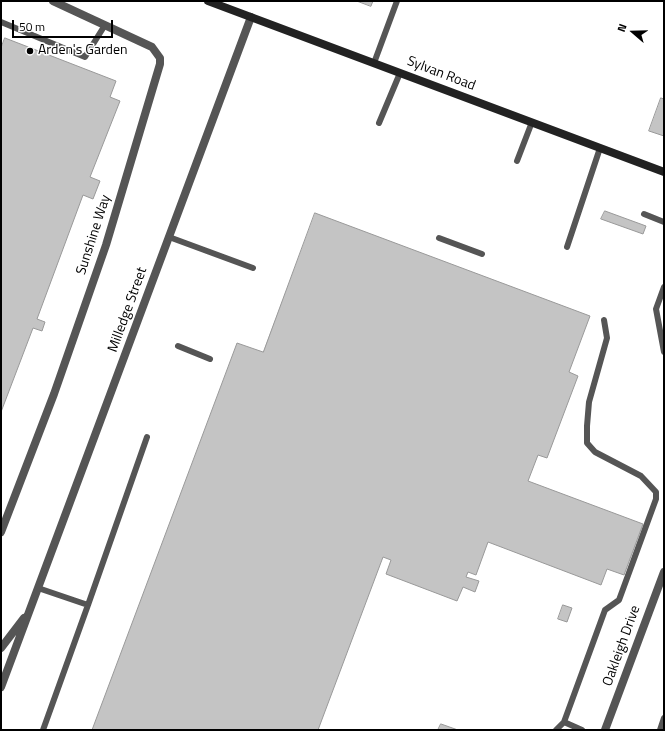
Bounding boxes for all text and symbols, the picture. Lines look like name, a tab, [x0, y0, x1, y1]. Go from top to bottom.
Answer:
scale bar	[14, 12, 115, 38]
north arrow	[613, 12, 653, 52]
text: 50 m	[19, 17, 45, 36]
text: N	[613, 22, 631, 34]
place label: Arden's Garden	[38, 43, 128, 59]
marker: Arden's Garden	[25, 46, 35, 56]
street label: Sylvan Road	[404, 53, 478, 95]
street label: Sunshine Way	[73, 193, 115, 277]
street label: Milledge Street	[105, 265, 151, 355]
street label: Oakleigh Drive	[600, 603, 644, 689]

